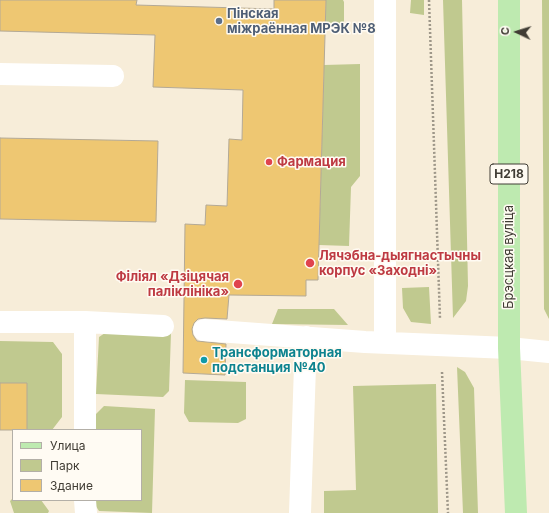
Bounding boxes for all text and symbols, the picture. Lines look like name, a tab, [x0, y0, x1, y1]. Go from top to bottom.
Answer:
place label: Пінская міжраённая МРЭК №8	[227, 6, 376, 37]
north arrow	[497, 12, 537, 52]
marker: Пінская міжраённая МРЭК №8	[214, 16, 224, 26]
text: С	[498, 27, 512, 36]
place label: Фармация	[277, 154, 346, 170]
marker: Фармация	[264, 157, 274, 167]
road number: Н218	[490, 164, 528, 184]
street label: Брэсцкая вуліца	[501, 205, 517, 309]
place label: Лячэбна-дыягнастычны корпус «Заходні»	[319, 248, 481, 279]
marker: Лячэбна-дыягнастычны корпус «Заходні»	[304, 257, 316, 269]
place label: Філіял «Дзіцячая паліклініка»	[116, 269, 229, 300]
marker: Філіял «Дзіцячая паліклініка»	[232, 278, 244, 290]
place label: Трансформаторная подстанция №40	[212, 345, 342, 376]
marker: Трансформаторная подстанция №40	[199, 355, 209, 365]
legend	[12, 429, 142, 501]
text: Улица	[50, 438, 85, 453]
text: Парк	[50, 458, 80, 473]
text: Здание	[50, 478, 93, 493]

